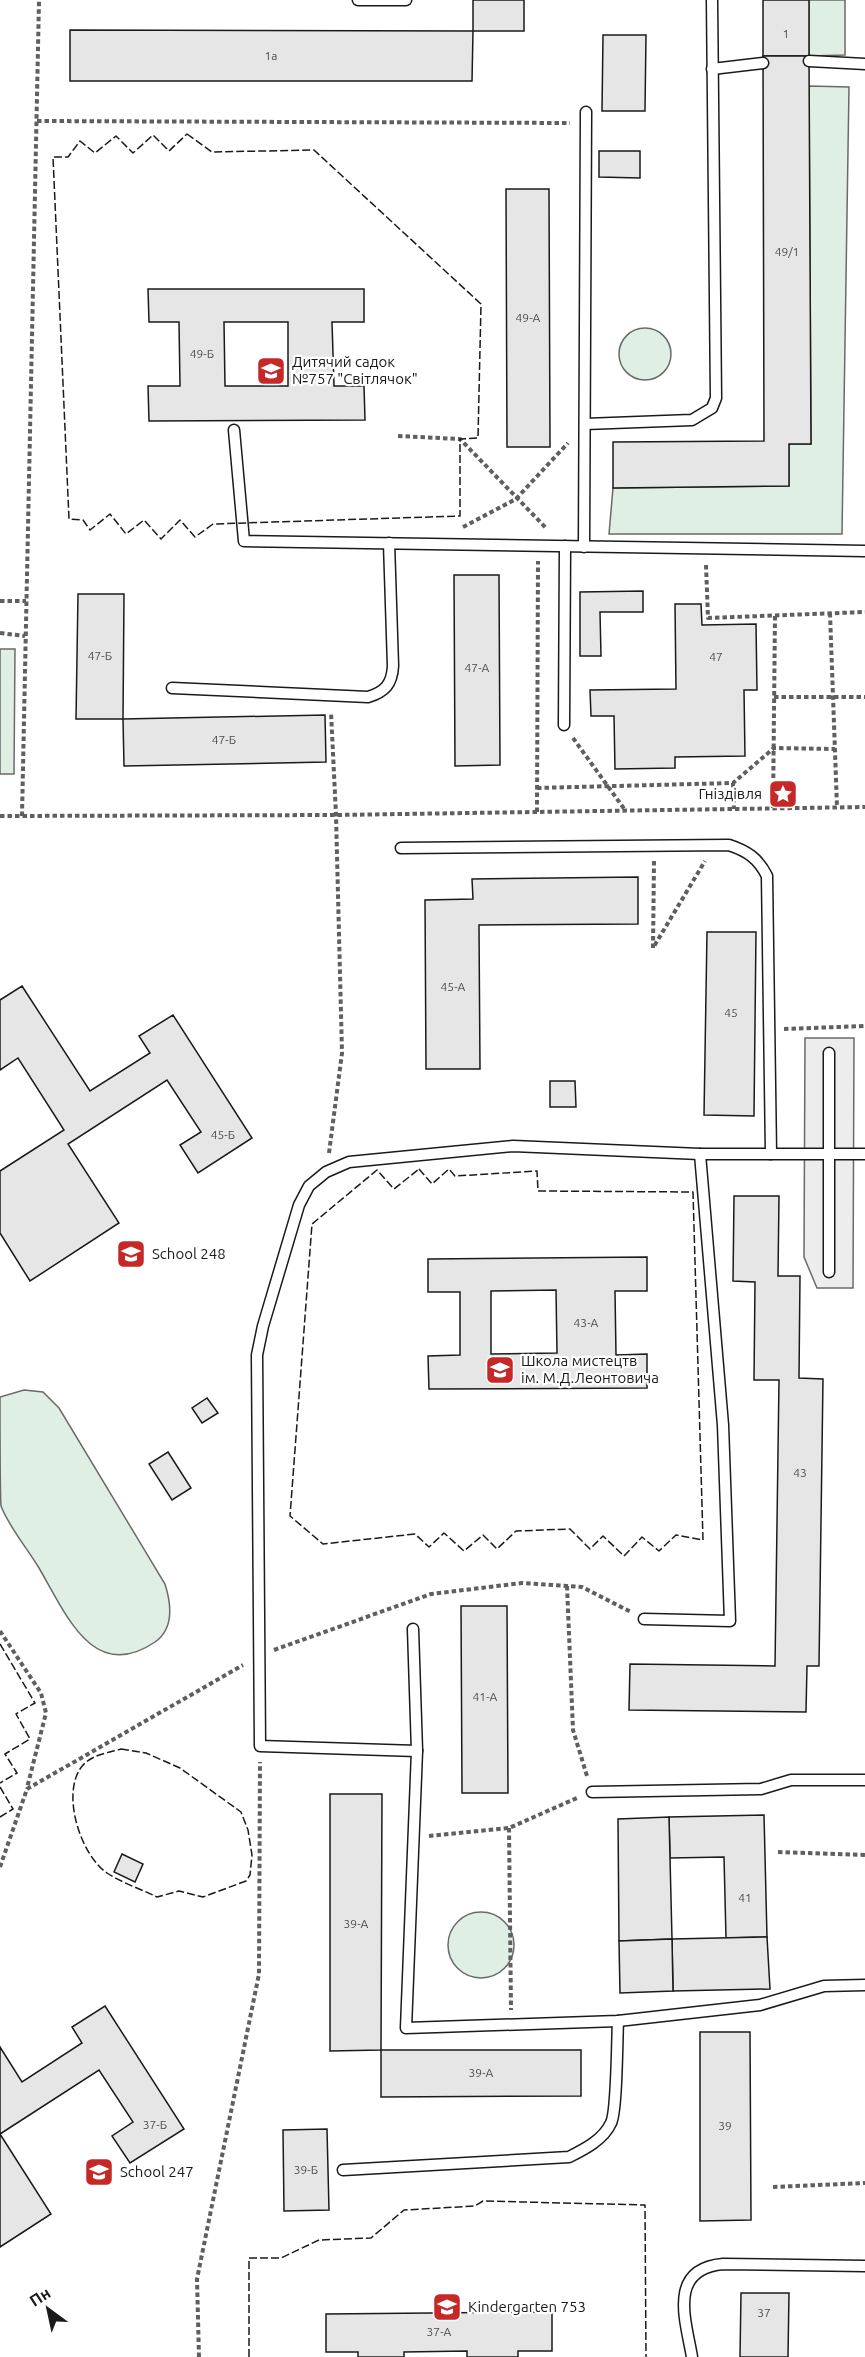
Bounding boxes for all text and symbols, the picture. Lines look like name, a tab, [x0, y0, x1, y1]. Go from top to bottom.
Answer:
house number: 1	[783, 27, 789, 40]
house number: 1а	[265, 49, 277, 62]
house number: 49/1	[775, 245, 799, 258]
house number: 49-А	[516, 311, 541, 324]
house number: 49-Б	[190, 347, 214, 360]
place label: Дитячий садок №757 "Світлячок"	[292, 353, 418, 387]
school or university icon: Дитячий садок №757 "Світлячок"	[255, 355, 287, 387]
house number: 47-Б	[88, 649, 112, 662]
house number: 47	[709, 650, 723, 663]
house number: 47-А	[465, 661, 490, 674]
house number: 47-Б	[212, 733, 236, 746]
place icon: Гніздівля	[767, 778, 799, 810]
place label: Гніздівля	[699, 785, 762, 802]
house number: 45-А	[441, 980, 466, 993]
house number: 45	[724, 1006, 738, 1019]
house number: 45-Б	[211, 1128, 235, 1141]
school or university icon: School 248	[115, 1238, 147, 1270]
place label: School 248	[152, 1245, 226, 1262]
house number: 43-А	[574, 1316, 599, 1329]
place label: Школа мистецтв ім. М.Д.Леонтовича	[521, 1352, 659, 1386]
school or university icon: Школа мистецтв ім. М.Д.Леонтовича	[484, 1354, 516, 1386]
house number: 43	[793, 1466, 807, 1479]
house number: 41-А	[473, 1690, 498, 1703]
house number: 41	[738, 1891, 752, 1904]
house number: 39-А	[344, 1917, 369, 1930]
house number: 39-А	[469, 2066, 494, 2079]
house number: 37-Б	[143, 2118, 167, 2131]
house number: 39	[718, 2119, 732, 2132]
school or university icon: School 247	[83, 2156, 115, 2188]
place label: School 247	[120, 2163, 194, 2180]
house number: 39-Б	[294, 2163, 318, 2176]
north arrow	[18, 2279, 78, 2339]
text: Пн	[26, 2283, 54, 2310]
school or university icon: Kindergarten 753	[431, 2291, 463, 2323]
place label: Kindergarten 753	[468, 2298, 586, 2315]
house number: 37	[757, 2306, 771, 2319]
house number: 37-А	[427, 2325, 452, 2338]

